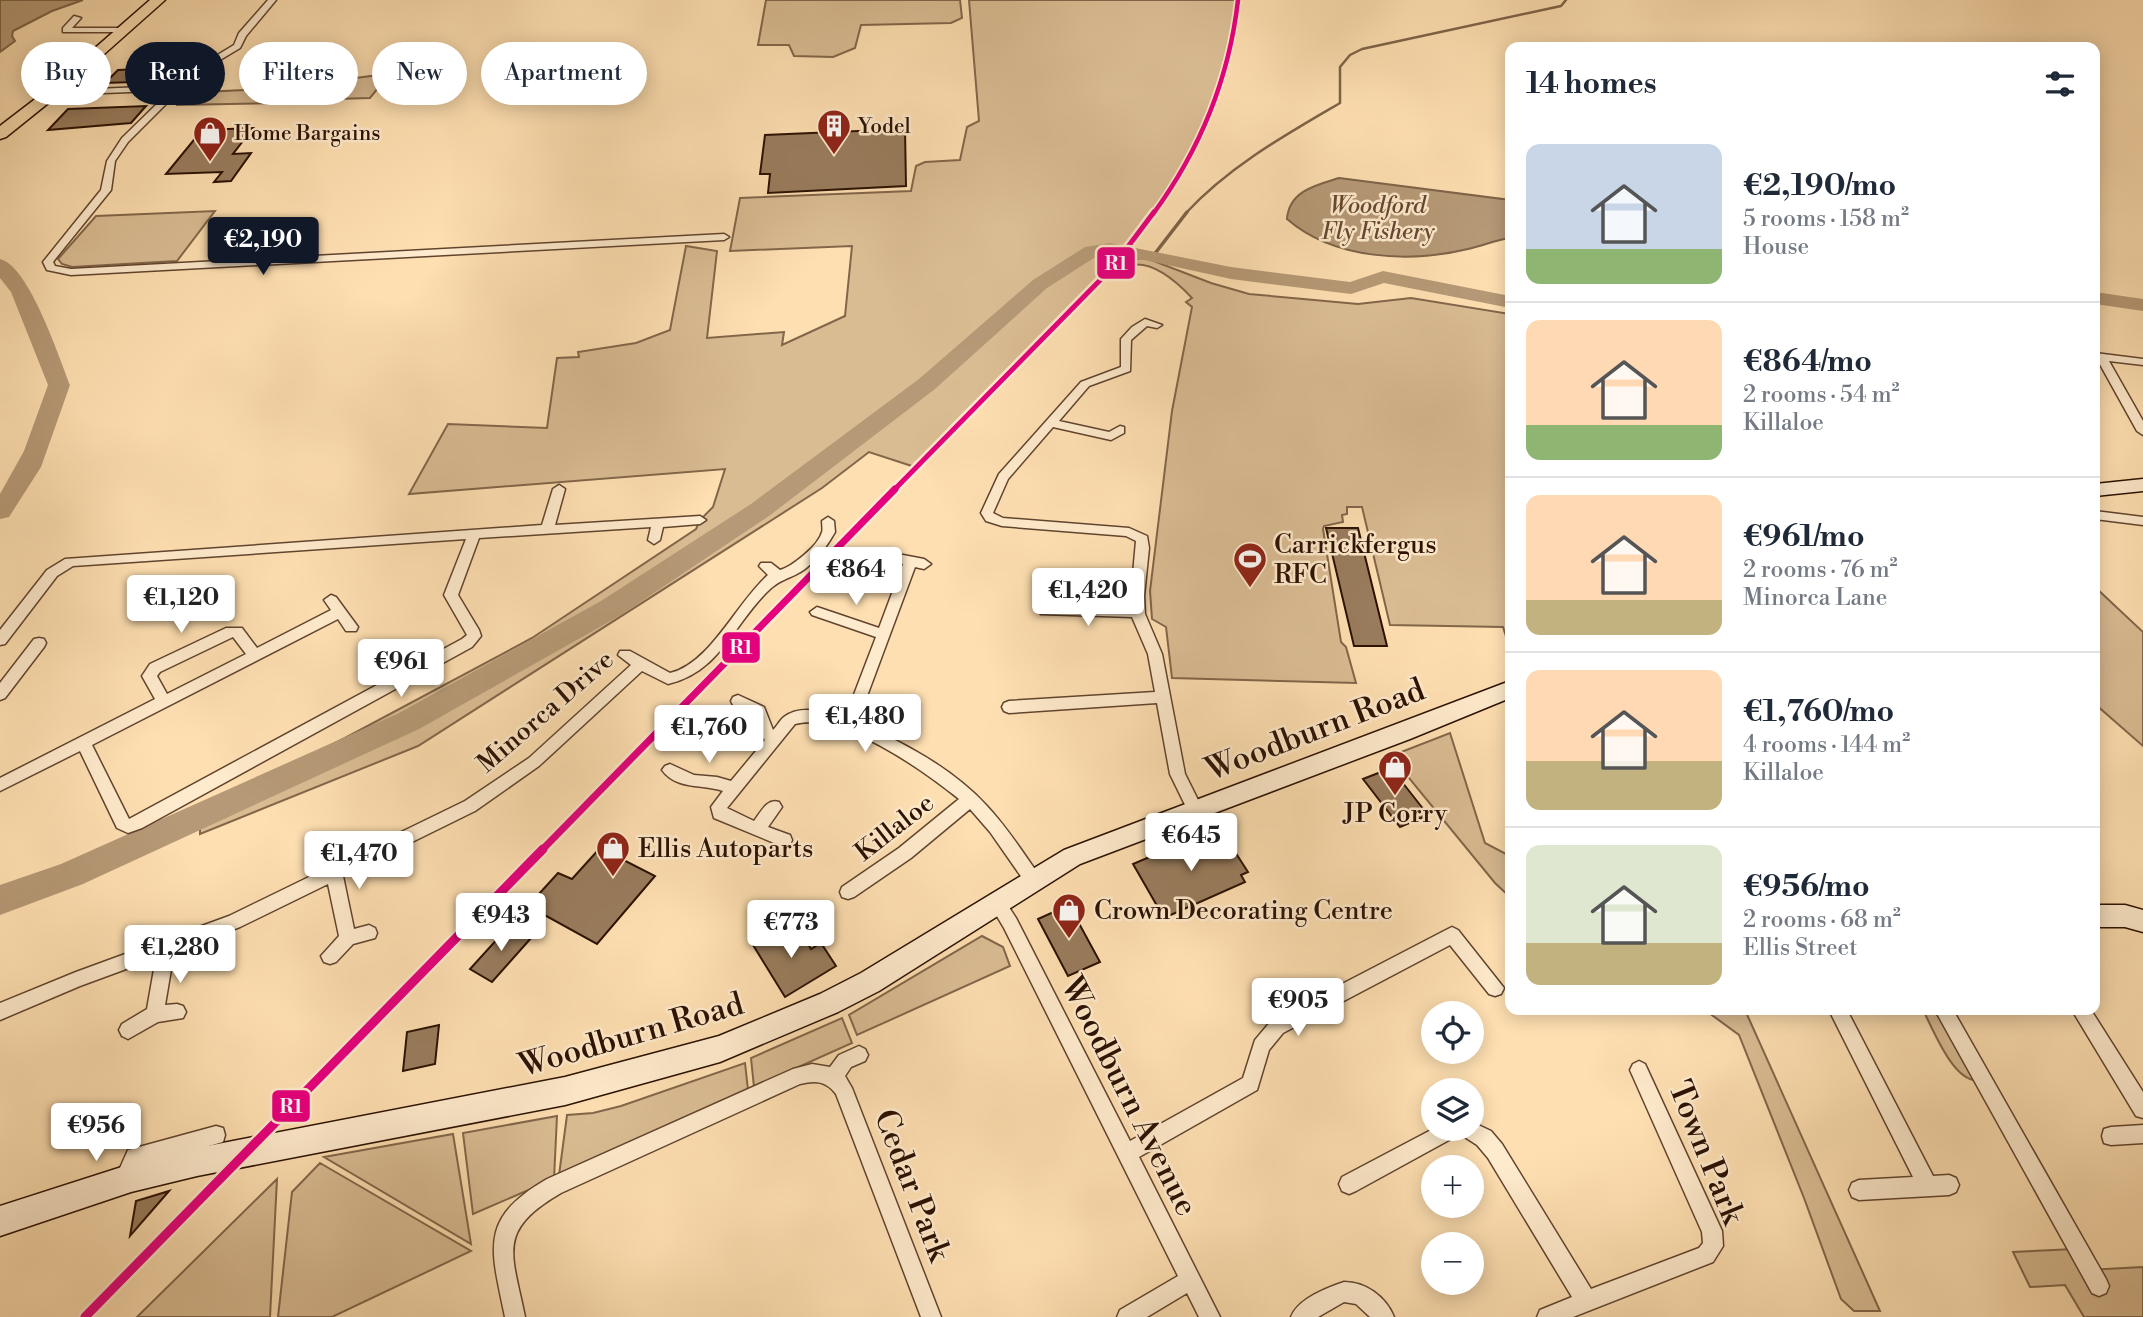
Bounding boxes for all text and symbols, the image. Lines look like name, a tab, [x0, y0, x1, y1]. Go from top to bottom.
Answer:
chip: Buy	[21, 42, 111, 105]
chip: Rent	[125, 42, 225, 105]
chip: Filters	[239, 42, 358, 105]
chip: New	[372, 42, 467, 105]
chip: Apartment	[481, 42, 647, 105]
text: 14 homes	[1526, 65, 1657, 103]
icon: filters	[2041, 65, 2079, 103]
building icon: Yodel	[815, 107, 853, 156]
shop icon: Home Bargains	[191, 114, 229, 163]
place label: Yodel	[857, 114, 911, 140]
place label: Home Bargains	[234, 121, 380, 147]
text: €2,190/mo	[1743, 167, 1896, 205]
icon: home	[1582, 172, 1666, 256]
water label: Woodford Fly Fishery	[1321, 192, 1436, 246]
text: 5 rooms · 158 m²	[1743, 205, 1909, 233]
pin: €2,190	[206, 218, 320, 277]
text: €2,190	[224, 226, 302, 254]
text: House	[1743, 233, 1809, 261]
line badge: R1	[1096, 246, 1136, 280]
text: R1	[1104, 252, 1128, 276]
text: €864/mo	[1743, 343, 1872, 381]
icon: home	[1582, 348, 1666, 432]
text: 2 rooms · 54 m²	[1743, 381, 1900, 409]
text: Killaloe	[1743, 409, 1824, 437]
text: €961/mo	[1743, 518, 1865, 556]
icon: home	[1582, 523, 1666, 607]
place label: Carrickfergus RFC	[1274, 529, 1437, 591]
sports icon: Carrickfergus RFC	[1231, 540, 1269, 589]
pin: €864	[815, 548, 897, 607]
text: €864	[826, 556, 886, 584]
text: 2 rooms · 76 m²	[1743, 556, 1898, 584]
pin: €1,420	[1031, 568, 1145, 628]
pin: €1,120	[124, 576, 238, 635]
text: €1,420	[1048, 577, 1128, 605]
text: €1,120	[143, 584, 219, 612]
text: Minorca Lane	[1743, 584, 1887, 612]
line badge: R1	[721, 631, 761, 664]
text: R1	[729, 636, 753, 660]
pin: €961	[360, 640, 442, 699]
street label: Minorca Drive	[471, 644, 620, 780]
text: €961	[374, 648, 428, 676]
street label: Woodburn Road	[1199, 670, 1431, 790]
text: €1,760/mo	[1743, 693, 1894, 731]
pin: €1,480	[808, 694, 922, 754]
icon: home	[1582, 698, 1666, 782]
text: €1,480	[825, 703, 905, 731]
pin: €1,760	[652, 706, 766, 765]
text: €1,760	[670, 714, 748, 742]
text: 4 rooms · 144 m²	[1743, 731, 1910, 759]
shop icon: JP Corry	[1376, 748, 1414, 797]
text: Killaloe	[1743, 759, 1824, 787]
street label: Killaloe	[849, 787, 941, 869]
place label: JP Corry	[1342, 798, 1447, 830]
pin: €645	[1150, 814, 1232, 873]
text: €645	[1161, 822, 1221, 850]
shop icon: Ellis Autoparts	[594, 829, 632, 878]
pin: €1,470	[302, 832, 416, 891]
place label: Ellis Autoparts	[638, 833, 813, 865]
text: €1,470	[320, 840, 398, 868]
text: €956/mo	[1743, 868, 1870, 906]
icon: home	[1582, 873, 1666, 957]
shop icon: Crown Decorating Centre	[1050, 891, 1088, 940]
pin: €943	[460, 894, 542, 953]
place label: Crown Decorating Centre	[1094, 895, 1393, 927]
pin: €773	[750, 900, 832, 960]
text: €943	[472, 902, 530, 930]
text: 2 rooms · 68 m²	[1743, 906, 1901, 934]
text: €773	[763, 909, 819, 937]
pin: €1,280	[123, 926, 237, 985]
text: €1,280	[140, 934, 220, 962]
text: Ellis Street	[1743, 934, 1857, 962]
street label: Woodburn Avenue	[1051, 969, 1207, 1223]
pin: €905	[1257, 978, 1339, 1038]
street label: Woodburn Road	[513, 984, 748, 1086]
text: €905	[1268, 987, 1328, 1015]
map controls	[1421, 1001, 1484, 1295]
button: locate	[1421, 1001, 1484, 1064]
street label: Town Park	[1659, 1075, 1754, 1232]
button: layers	[1421, 1078, 1484, 1141]
line badge: R1	[271, 1089, 311, 1123]
text: R1	[279, 1095, 303, 1119]
pin: €956	[55, 1104, 137, 1163]
street label: Cedar Park	[865, 1104, 960, 1269]
text: €956	[67, 1112, 125, 1140]
button: +	[1421, 1155, 1484, 1218]
button: −	[1421, 1232, 1484, 1295]

